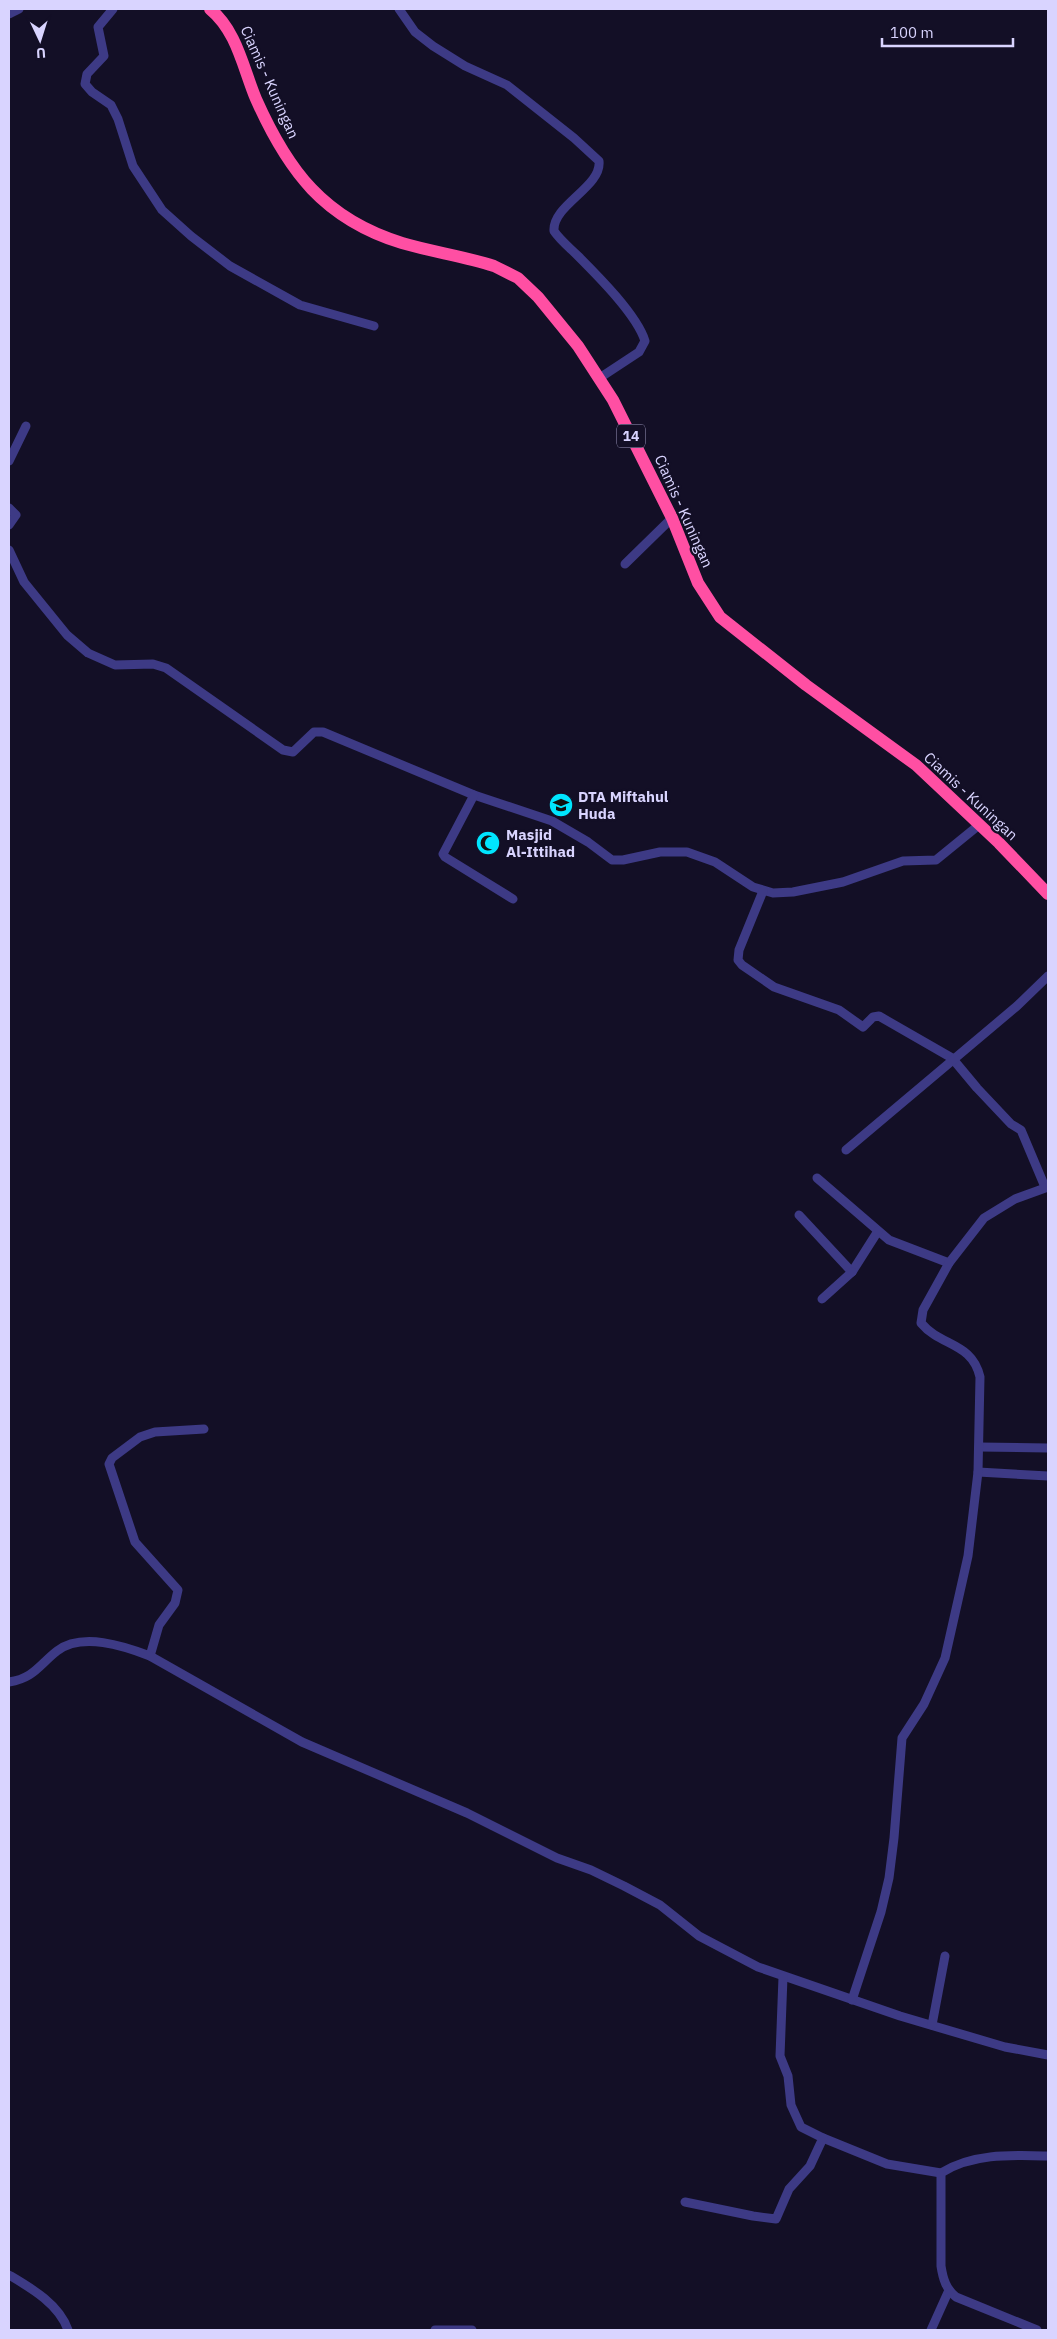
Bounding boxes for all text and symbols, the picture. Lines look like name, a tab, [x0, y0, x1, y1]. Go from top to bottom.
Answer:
north arrow	[15, 15, 65, 65]
scale bar	[882, 15, 1013, 47]
street label: Ciamis - Kuningan	[237, 23, 303, 141]
text: 100 m	[890, 23, 934, 42]
text: U	[35, 44, 46, 62]
road number: 14	[617, 424, 645, 448]
street label: Ciamis - Kuningan	[651, 452, 717, 570]
street label: Ciamis - Kuningan	[920, 748, 1022, 844]
place label: DTA Miftahul Huda	[578, 787, 669, 823]
school or university icon: DTA Miftahul Huda	[548, 792, 574, 818]
place label: Masjid Al-Ittihad	[506, 825, 575, 861]
mosque icon: Masjid Al-Ittihad	[475, 830, 501, 856]

